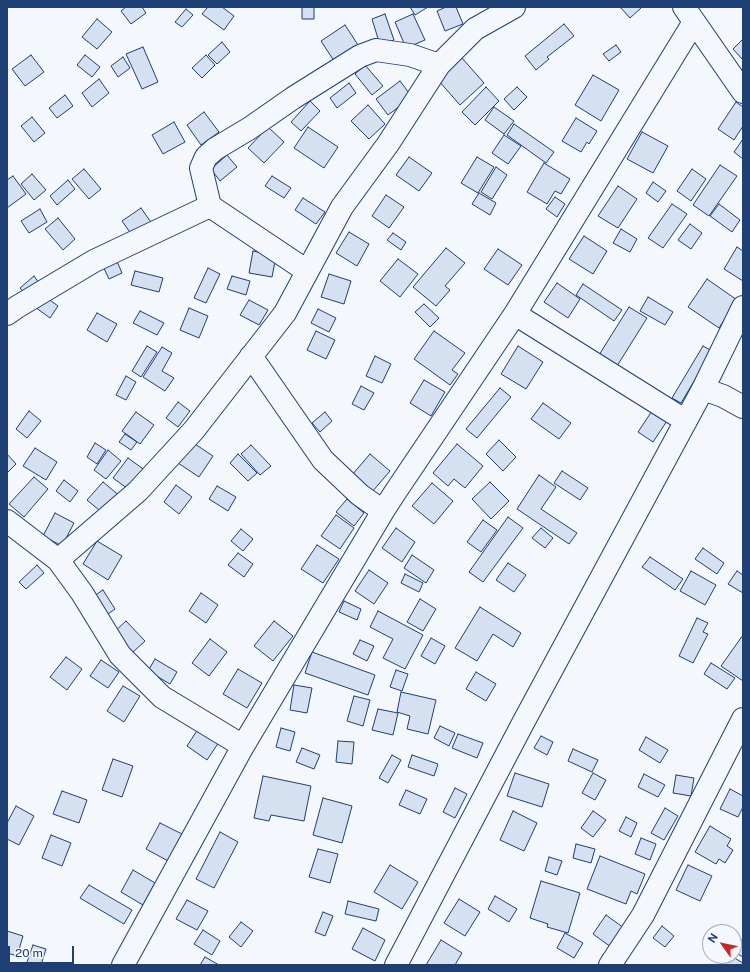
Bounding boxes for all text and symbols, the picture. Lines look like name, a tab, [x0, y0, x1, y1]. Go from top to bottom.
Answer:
north arrow	[702, 924, 742, 964]
text: N	[705, 931, 720, 945]
scale bar	[10, 938, 76, 964]
text: 20 m	[15, 946, 43, 960]

